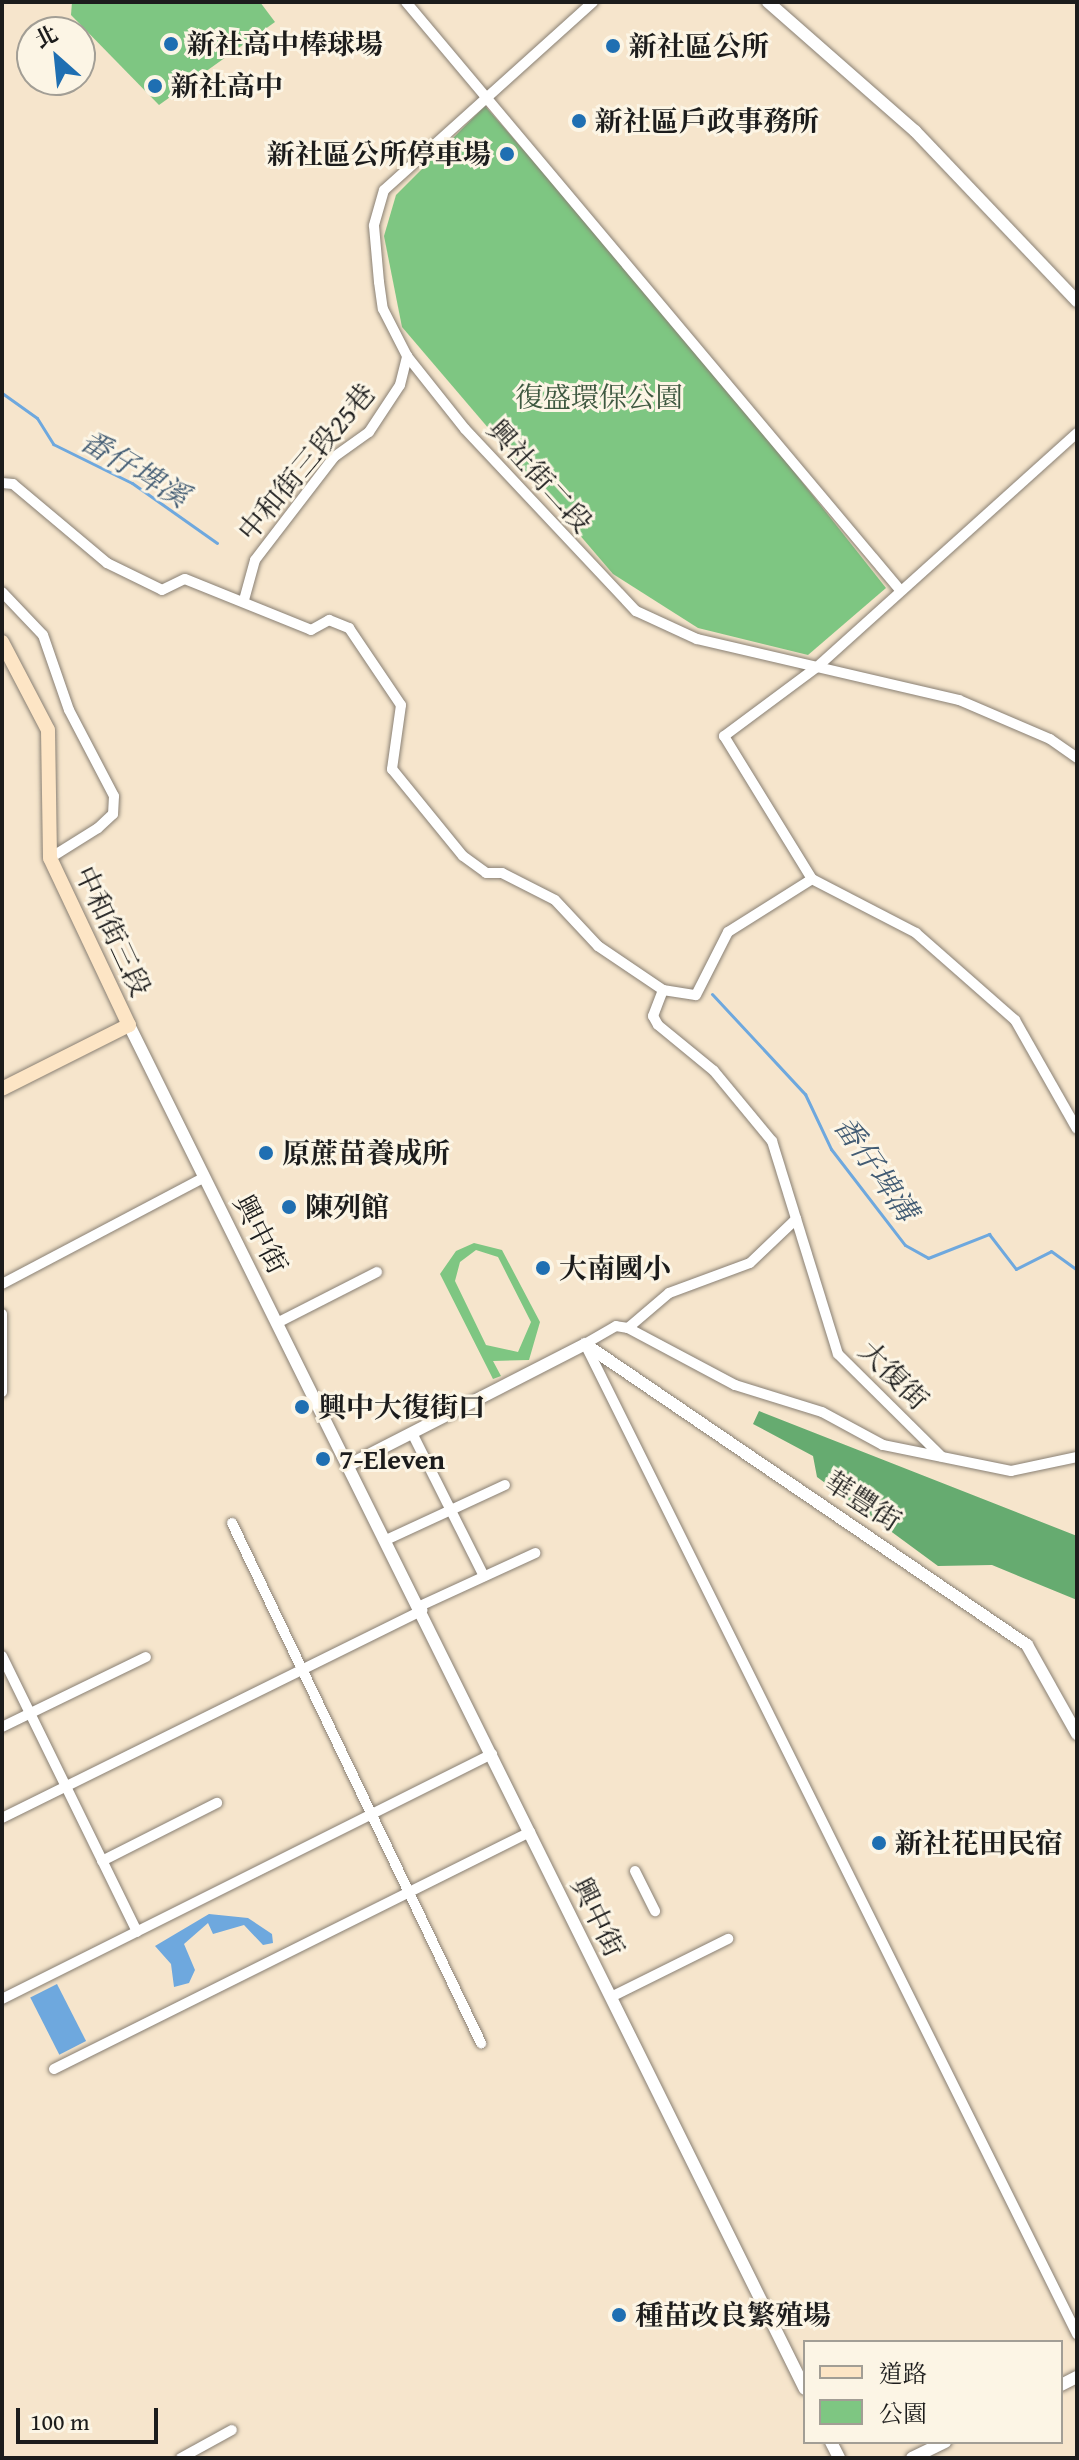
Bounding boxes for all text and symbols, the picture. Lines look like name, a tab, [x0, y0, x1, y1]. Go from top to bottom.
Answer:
north arrow	[16, 16, 96, 96]
text: 北	[29, 17, 63, 56]
place label: 新社高中棒球場	[187, 27, 383, 61]
place label: 新社區公所	[629, 29, 769, 63]
marker: 新社高中棒球場	[162, 35, 180, 53]
marker: 新社區公所	[604, 37, 622, 55]
place label: 新社高中	[171, 69, 283, 103]
marker: 新社高中	[146, 77, 164, 95]
place label: 新社區戶政事務所	[595, 104, 819, 138]
marker: 新社區戶政事務所	[570, 112, 588, 130]
place label: 新社區公所停車場	[267, 137, 491, 171]
marker: 新社區公所停車場	[498, 145, 516, 163]
street label: 中和街三段25巷	[230, 377, 382, 547]
park label: 復盛環保公園	[515, 380, 683, 414]
street label: 興社街二段	[481, 413, 599, 539]
water label: 番仔埤溪	[74, 422, 196, 514]
street label: 中和街三段	[68, 860, 158, 1002]
water label: 番仔埤溝	[827, 1109, 925, 1227]
place label: 原蔗苗養成所	[282, 1136, 450, 1170]
marker: 原蔗苗養成所	[257, 1144, 275, 1162]
street label: 興中街	[227, 1189, 295, 1279]
place label: 陳列館	[305, 1190, 389, 1224]
marker: 陳列館	[280, 1198, 298, 1216]
place label: 大南國小	[559, 1251, 671, 1285]
marker: 大南國小	[534, 1259, 552, 1277]
street label: 大復街	[852, 1333, 936, 1417]
place label: 興中大復街口	[318, 1390, 486, 1424]
marker: 興中大復街口	[293, 1398, 311, 1416]
place label: 7-Eleven	[339, 1442, 445, 1476]
marker: 7-Eleven	[314, 1450, 332, 1468]
street label: 華豐街	[819, 1464, 907, 1538]
place label: 新社花田民宿	[895, 1826, 1063, 1860]
marker: 新社花田民宿	[870, 1834, 888, 1852]
street label: 興中街	[564, 1872, 632, 1962]
place label: 種苗改良繁殖場	[635, 2298, 831, 2332]
marker: 種苗改良繁殖場	[610, 2306, 628, 2324]
legend	[803, 2340, 1063, 2444]
text: 道路	[879, 2356, 927, 2391]
scale bar	[20, 2392, 162, 2442]
text: 公園	[879, 2396, 927, 2431]
text: 100 m	[30, 2404, 90, 2439]

